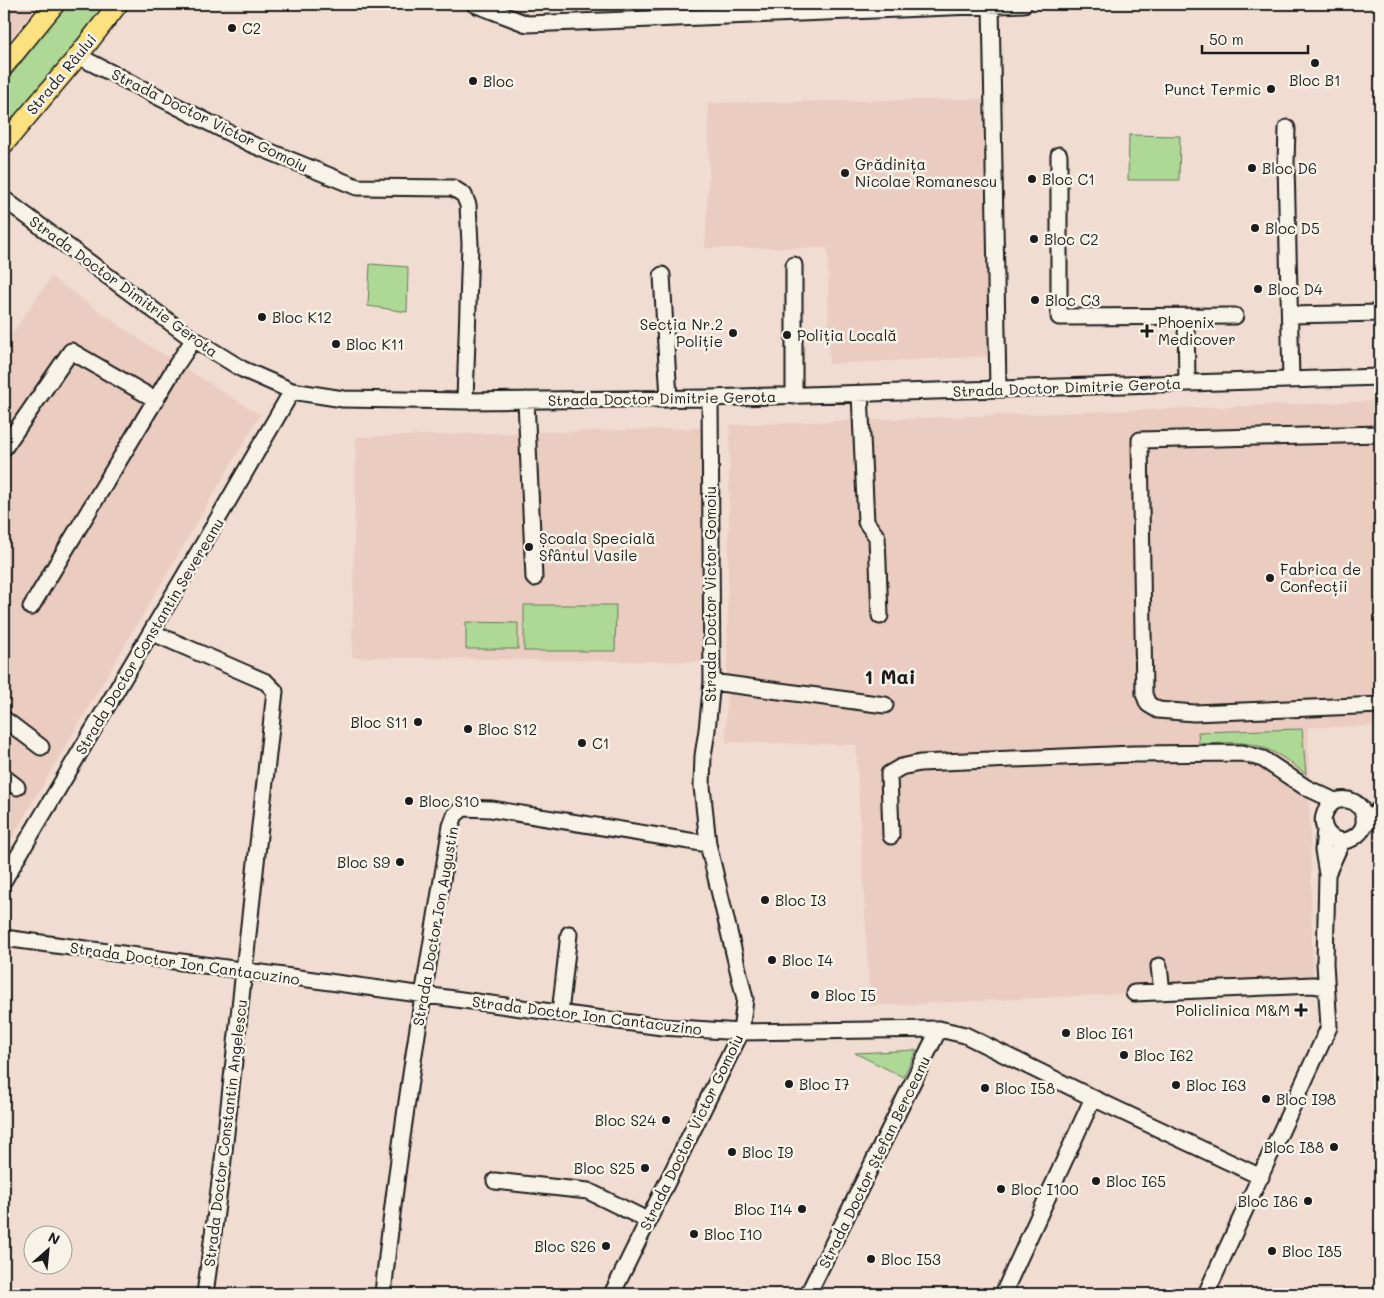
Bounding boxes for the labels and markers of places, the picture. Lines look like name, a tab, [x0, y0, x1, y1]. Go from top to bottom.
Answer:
place label: C2	[242, 18, 261, 38]
marker: C2	[226, 22, 238, 34]
marker: Bloc B1	[1309, 57, 1321, 69]
place label: Bloc B1	[1289, 70, 1341, 90]
place label: Bloc	[483, 71, 514, 91]
marker: Bloc	[467, 75, 479, 87]
place label: Punct Termic	[1165, 79, 1261, 99]
marker: Punct Termic	[1265, 83, 1277, 95]
place label: Grădinița Nicolae Romanescu	[855, 154, 997, 191]
place label: Bloc D6	[1262, 158, 1317, 178]
marker: Bloc D6	[1246, 162, 1258, 174]
marker: Grădinița Nicolae Romanescu	[839, 167, 851, 179]
place label: Bloc C1	[1042, 169, 1095, 189]
marker: Bloc C1	[1026, 173, 1038, 185]
place label: Bloc D5	[1265, 218, 1320, 238]
marker: Bloc D5	[1249, 222, 1261, 234]
place label: Bloc C2	[1044, 229, 1099, 249]
marker: Bloc C2	[1028, 233, 1040, 245]
place label: Bloc D4	[1268, 279, 1323, 299]
marker: Bloc D4	[1252, 283, 1264, 295]
place label: Bloc C3	[1045, 290, 1100, 310]
marker: Bloc C3	[1029, 294, 1041, 306]
place label: Bloc K12	[272, 307, 332, 327]
marker: Bloc K12	[256, 311, 268, 323]
place label: Phoenix Medicover	[1158, 312, 1236, 349]
place label: Secția Nr.2 Poliție	[640, 314, 723, 352]
marker: Phoenix Medicover	[1140, 324, 1154, 338]
place label: Poliția Locală	[797, 325, 897, 346]
marker: Secția Nr.2 Poliție	[727, 327, 739, 339]
marker: Poliția Locală	[781, 329, 793, 341]
place label: Bloc K11	[346, 334, 404, 354]
marker: Bloc K11	[330, 338, 342, 350]
place label: Școala Specială Sfântul Vasile	[539, 528, 655, 565]
marker: Școala Specială Sfântul Vasile	[523, 541, 535, 553]
place label: Fabrica de Confecții	[1280, 559, 1361, 597]
marker: Fabrica de Confecții	[1264, 572, 1276, 584]
place label: Bloc S11	[351, 712, 408, 732]
marker: Bloc S11	[412, 716, 424, 728]
place label: Bloc S12	[478, 719, 537, 739]
marker: Bloc S12	[462, 723, 474, 735]
place label: C1	[592, 733, 609, 753]
marker: C1	[576, 737, 588, 749]
place label: Bloc S10	[419, 791, 479, 811]
marker: Bloc S10	[403, 795, 415, 807]
place label: Bloc S9	[337, 852, 390, 872]
marker: Bloc S9	[394, 856, 406, 868]
place label: Bloc I3	[775, 890, 826, 910]
marker: Bloc I3	[759, 894, 771, 906]
place label: Bloc I4	[782, 950, 833, 970]
marker: Bloc I4	[766, 954, 778, 966]
place label: Bloc I5	[825, 985, 876, 1005]
marker: Bloc I5	[809, 989, 821, 1001]
place label: Policlinica M&M	[1176, 1000, 1290, 1020]
marker: Policlinica M&M	[1294, 1003, 1308, 1017]
place label: Bloc I61	[1076, 1023, 1134, 1043]
marker: Bloc I61	[1060, 1027, 1072, 1039]
place label: Bloc I62	[1134, 1045, 1194, 1065]
marker: Bloc I62	[1118, 1049, 1130, 1061]
place label: Bloc I7	[799, 1074, 850, 1094]
place label: Bloc I63	[1186, 1075, 1246, 1095]
marker: Bloc I7	[783, 1078, 795, 1090]
place label: Bloc I58	[995, 1078, 1055, 1098]
marker: Bloc I63	[1170, 1079, 1182, 1091]
marker: Bloc I58	[979, 1082, 991, 1094]
place label: Bloc I98	[1276, 1089, 1336, 1109]
marker: Bloc I98	[1260, 1093, 1272, 1105]
place label: Bloc S24	[595, 1110, 656, 1130]
marker: Bloc S24	[660, 1114, 672, 1126]
place label: Bloc I88	[1264, 1137, 1324, 1157]
marker: Bloc I88	[1328, 1141, 1340, 1153]
place label: Bloc I9	[742, 1142, 793, 1162]
marker: Bloc I9	[726, 1146, 738, 1158]
place label: Bloc S25	[574, 1158, 635, 1178]
marker: Bloc S25	[639, 1162, 651, 1174]
place label: Bloc I65	[1106, 1171, 1166, 1191]
marker: Bloc I65	[1090, 1175, 1102, 1187]
place label: Bloc I100	[1011, 1179, 1078, 1199]
marker: Bloc I100	[995, 1183, 1007, 1195]
place label: Bloc I86	[1238, 1191, 1298, 1211]
marker: Bloc I86	[1302, 1195, 1314, 1207]
place label: Bloc I14	[734, 1199, 792, 1219]
marker: Bloc I14	[796, 1203, 808, 1215]
place label: Bloc I10	[704, 1224, 762, 1244]
marker: Bloc I10	[688, 1228, 700, 1240]
place label: Bloc S26	[535, 1236, 596, 1256]
marker: Bloc S26	[600, 1240, 612, 1252]
place label: Bloc I85	[1282, 1241, 1342, 1261]
marker: Bloc I85	[1266, 1245, 1278, 1257]
place label: Bloc I53	[881, 1249, 941, 1269]
marker: Bloc I53	[865, 1253, 877, 1265]

